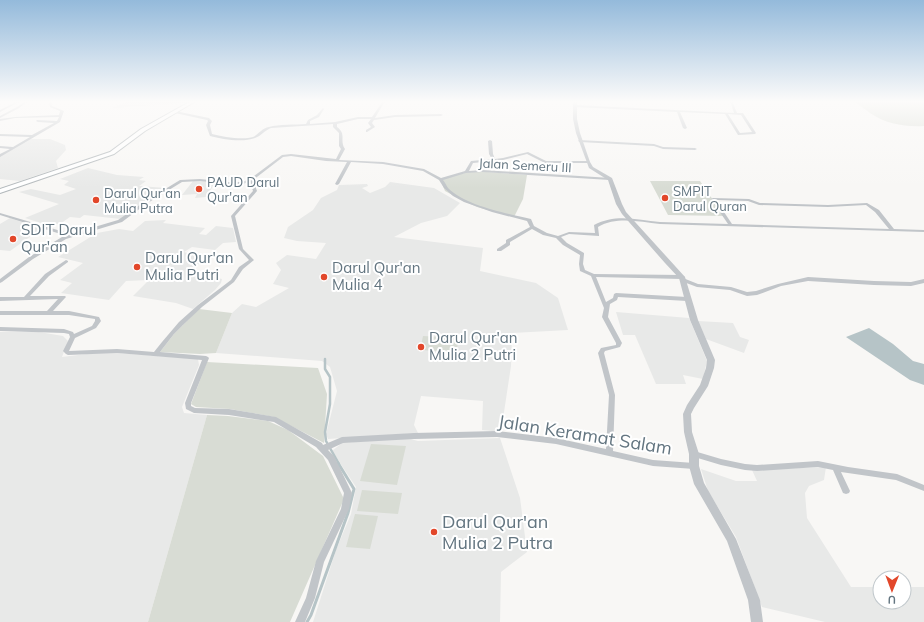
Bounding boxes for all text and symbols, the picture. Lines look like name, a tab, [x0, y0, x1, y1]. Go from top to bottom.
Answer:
street label: Jalan Semeru III	[478, 155, 572, 175]
place label: PAUD Darul Qur'an	[207, 174, 279, 205]
place label: SMPIT Darul Quran	[673, 183, 747, 214]
marker: PAUD Darul Qur'an	[194, 184, 204, 194]
place label: Darul Qur'an Mulia Putra	[104, 185, 181, 216]
marker: SMPIT Darul Quran	[660, 193, 670, 203]
marker: Darul Qur'an Mulia Putra	[91, 195, 101, 205]
place label: SDIT Darul Qur'an	[21, 220, 96, 256]
marker: SDIT Darul Qur'an	[8, 234, 18, 244]
place label: Darul Qur'an Mulia Putri	[145, 248, 234, 284]
place label: Darul Qur'an Mulia 4	[332, 258, 421, 294]
marker: Darul Qur'an Mulia Putri	[132, 262, 142, 272]
marker: Darul Qur'an Mulia 4	[319, 272, 329, 282]
place label: Darul Qur'an Mulia 2 Putri	[429, 328, 518, 364]
marker: Darul Qur'an Mulia 2 Putri	[416, 342, 426, 352]
street label: Jalan Keramat Salam	[496, 409, 674, 460]
place label: Darul Qur'an Mulia 2 Putra	[442, 510, 553, 554]
marker: Darul Qur'an Mulia 2 Putra	[429, 527, 439, 537]
north arrow	[872, 570, 912, 610]
text: U	[888, 593, 896, 607]

